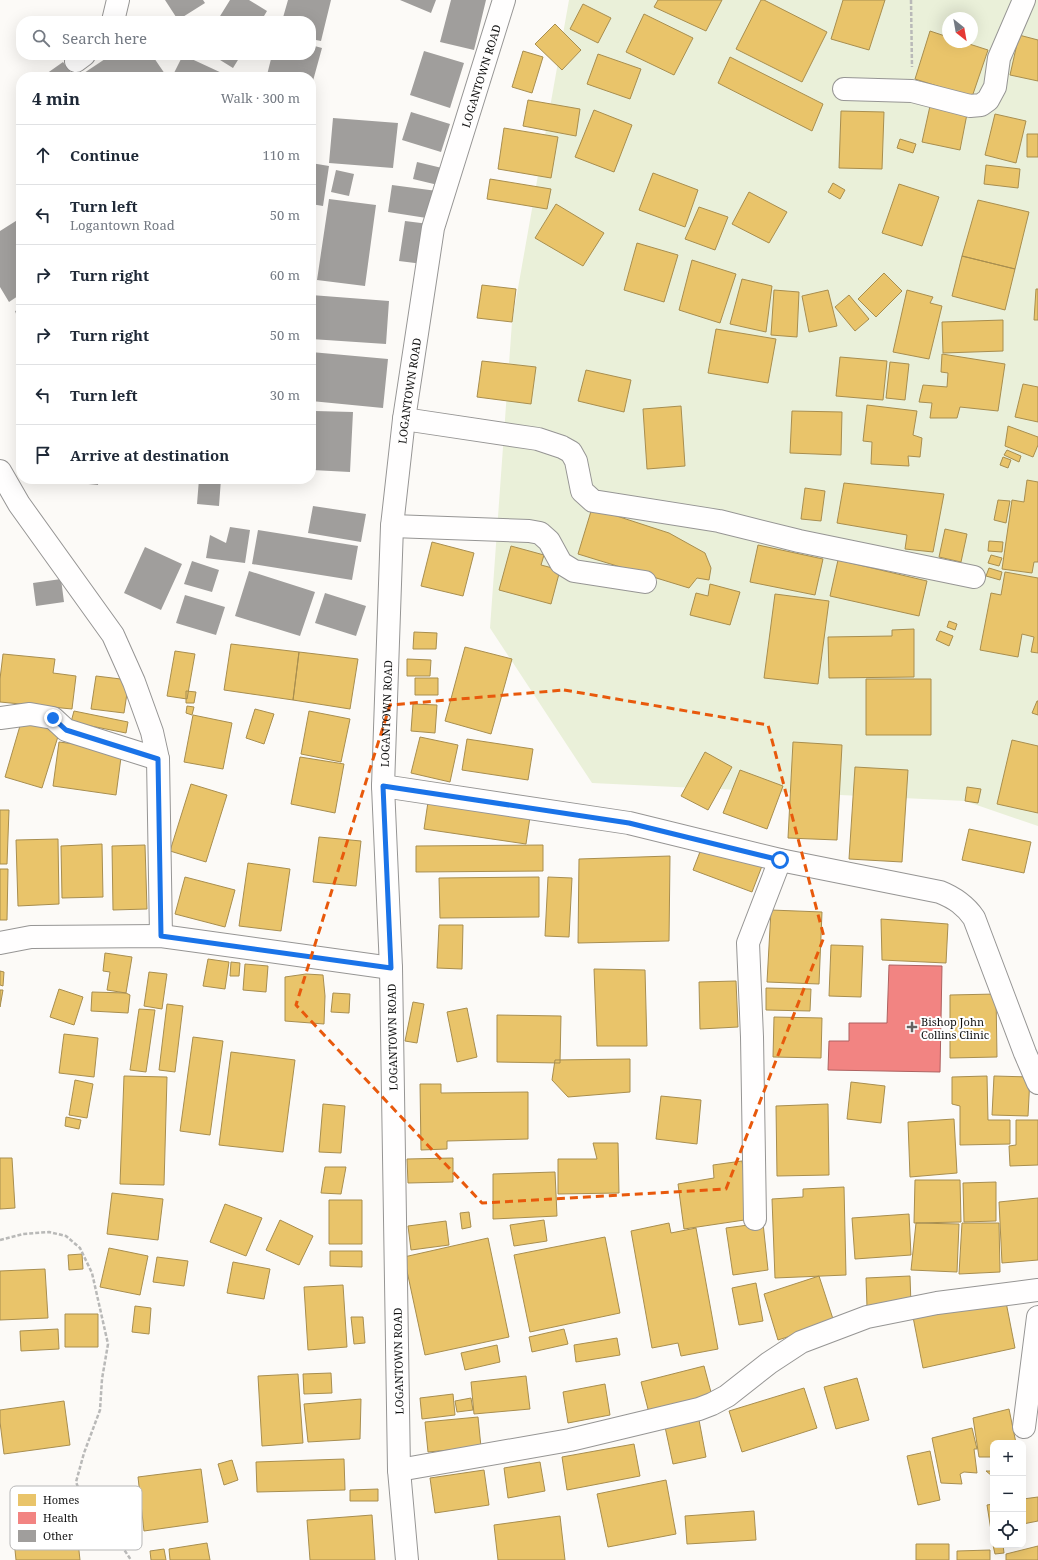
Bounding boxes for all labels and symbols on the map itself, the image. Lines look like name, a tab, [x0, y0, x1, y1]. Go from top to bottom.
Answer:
north arrow	[942, 12, 978, 48]
street label: LOGANTOWN ROAD	[457, 22, 503, 129]
street label: LOGANTOWN ROAD	[394, 337, 424, 445]
street label: LOGANTOWN ROAD	[376, 660, 395, 767]
route end	[44, 709, 62, 727]
route start	[771, 851, 789, 869]
street label: LOGANTOWN ROAD	[384, 983, 400, 1091]
place label: Bishop John Collins Clinic	[921, 1014, 989, 1042]
marker: Bishop John Collins Clinic	[906, 1021, 918, 1033]
street label: LOGANTOWN ROAD	[390, 1307, 406, 1415]
legend	[10, 1486, 142, 1550]
text: Homes	[43, 1492, 79, 1507]
text: Health	[43, 1510, 78, 1525]
text: Other	[43, 1528, 74, 1543]

